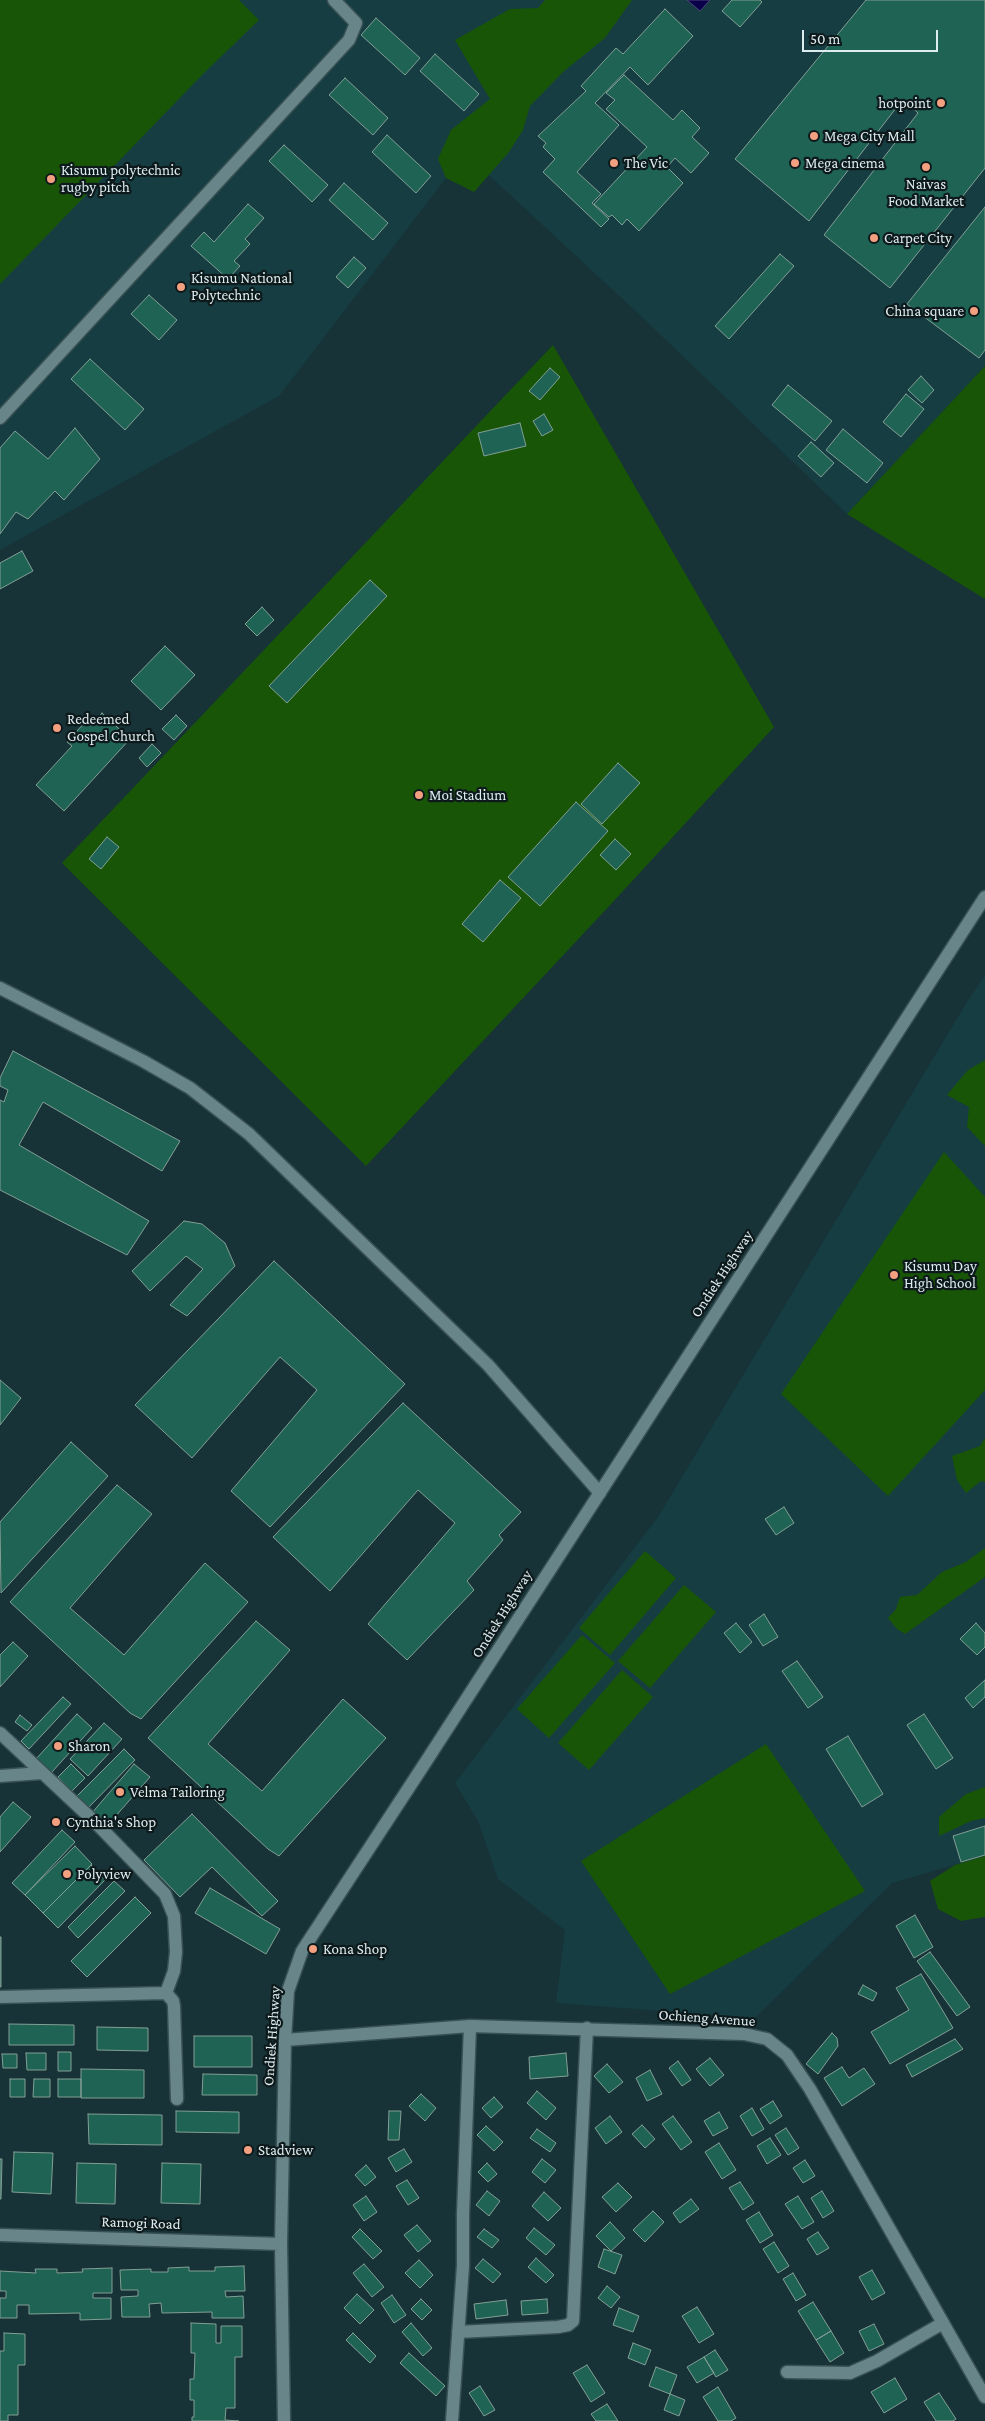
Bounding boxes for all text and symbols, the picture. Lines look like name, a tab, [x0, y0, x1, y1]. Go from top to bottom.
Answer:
scale bar	[805, 20, 941, 52]
text: 50 m	[810, 31, 840, 47]
place label: hotpoint	[878, 94, 931, 112]
marker: hotpoint	[935, 97, 947, 109]
place label: Mega City Mall	[824, 127, 915, 145]
marker: Mega City Mall	[808, 130, 820, 142]
place label: The Vic	[624, 154, 668, 172]
place label: Mega cinema	[805, 154, 885, 172]
marker: The Vic	[608, 157, 620, 169]
marker: Mega cinema	[789, 157, 801, 169]
place label: Kisumu polytechnic rugby pitch	[61, 161, 180, 196]
marker: Naivas Food Market	[920, 161, 932, 173]
marker: Kisumu polytechnic rugby pitch	[45, 173, 57, 185]
place label: Naivas Food Market	[888, 175, 964, 210]
place label: Carpet City	[884, 229, 952, 247]
marker: Carpet City	[868, 232, 880, 244]
place label: Kisumu National Polytechnic	[191, 269, 292, 304]
marker: Kisumu National Polytechnic	[175, 281, 187, 293]
place label: China square	[885, 302, 964, 320]
marker: China square	[968, 305, 980, 317]
place label: Redeemed Gospel Church	[67, 710, 155, 745]
marker: Redeemed Gospel Church	[51, 722, 63, 734]
place label: Moi Stadium	[429, 786, 506, 804]
marker: Moi Stadium	[413, 789, 425, 801]
street label: Ondiek Highway	[687, 1227, 757, 1321]
place label: Kisumu Day High School	[904, 1257, 977, 1292]
marker: Kisumu Day High School	[888, 1269, 900, 1281]
street label: Ondiek Highway	[468, 1567, 536, 1661]
place label: Sharon	[68, 1737, 111, 1755]
marker: Sharon	[52, 1740, 64, 1752]
place label: Velma Tailoring	[130, 1783, 225, 1801]
marker: Velma Tailoring	[114, 1786, 126, 1798]
place label: Cynthia's Shop	[66, 1813, 156, 1831]
marker: Cynthia's Shop	[50, 1816, 62, 1828]
place label: Polyview	[77, 1865, 131, 1883]
marker: Polyview	[61, 1868, 73, 1880]
place label: Kona Shop	[323, 1940, 387, 1958]
marker: Kona Shop	[307, 1943, 319, 1955]
street label: Ondiek Highway	[260, 1985, 284, 2087]
street label: Ochieng Avenue	[658, 2006, 756, 2030]
place label: Stadview	[258, 2141, 313, 2159]
marker: Stadview	[242, 2144, 254, 2156]
street label: Ramogi Road	[101, 2213, 181, 2233]

